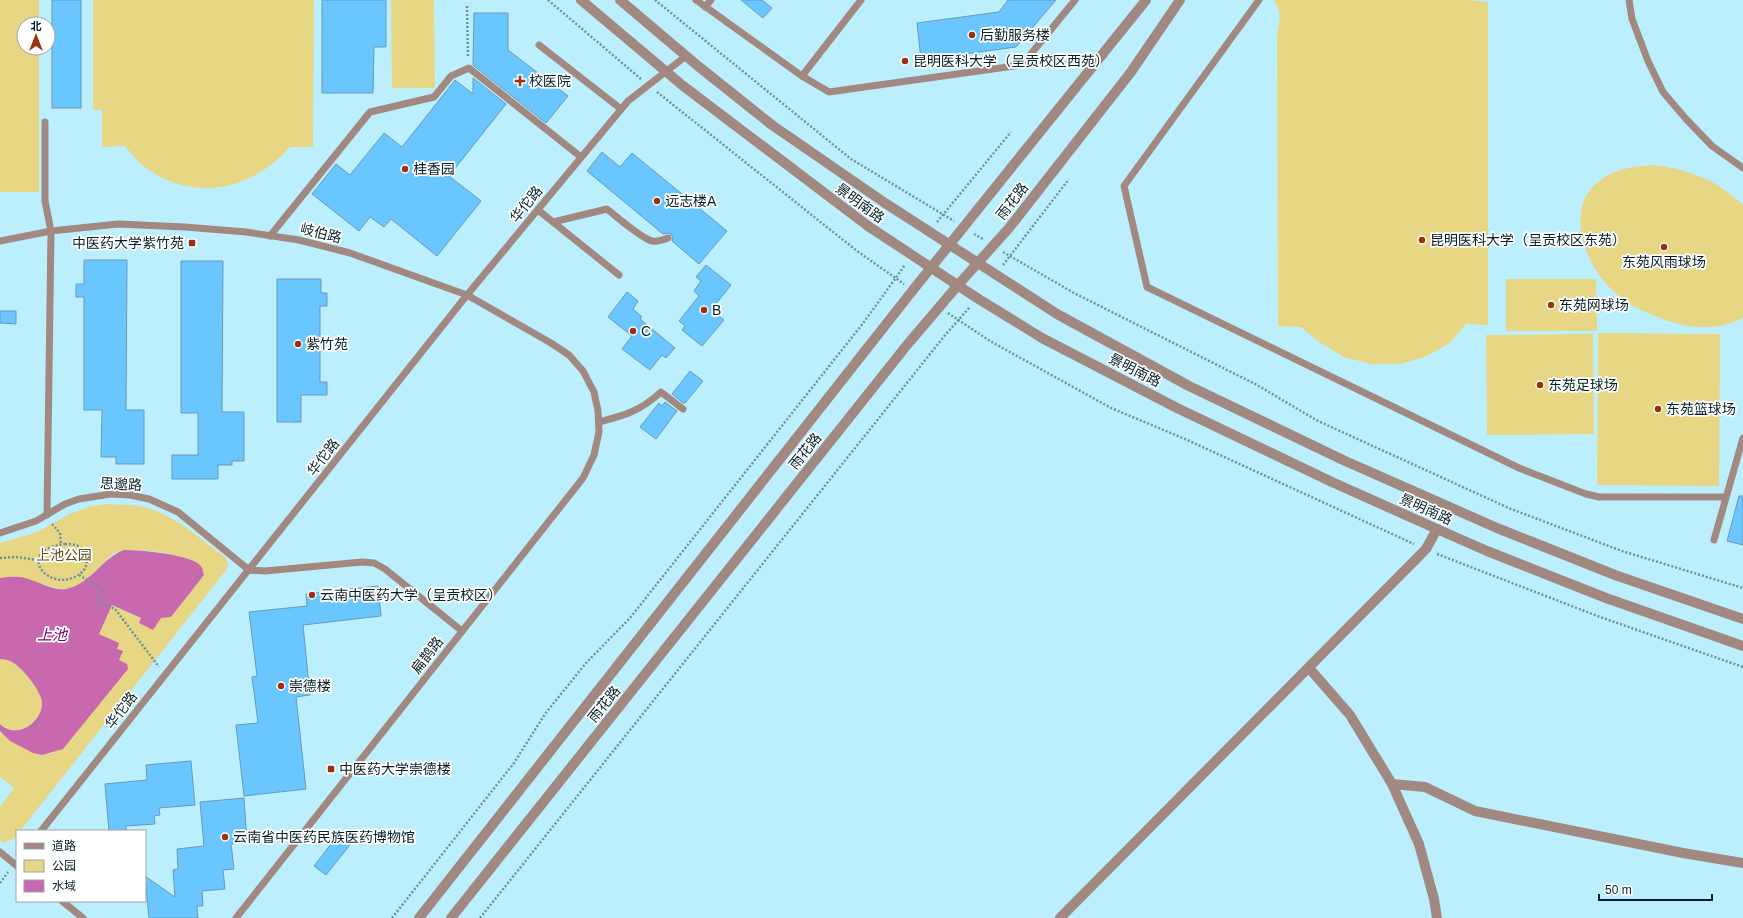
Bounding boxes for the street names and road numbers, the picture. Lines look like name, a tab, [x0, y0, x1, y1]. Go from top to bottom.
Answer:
street label: 景明南路	[833, 180, 887, 226]
street label: 雨花路	[993, 180, 1031, 222]
street label: 华佗路	[507, 183, 545, 225]
street label: 岐伯路	[299, 220, 343, 246]
street label: 景明南路	[1106, 350, 1164, 390]
street label: 雨花路	[786, 430, 824, 472]
street label: 华佗路	[304, 436, 342, 478]
street label: 思邈路	[100, 475, 142, 493]
street label: 景明南路	[1397, 490, 1455, 528]
street label: 扁鹊路	[408, 634, 446, 676]
street label: 雨花路	[585, 683, 623, 725]
street label: 华佗路	[102, 689, 140, 731]

